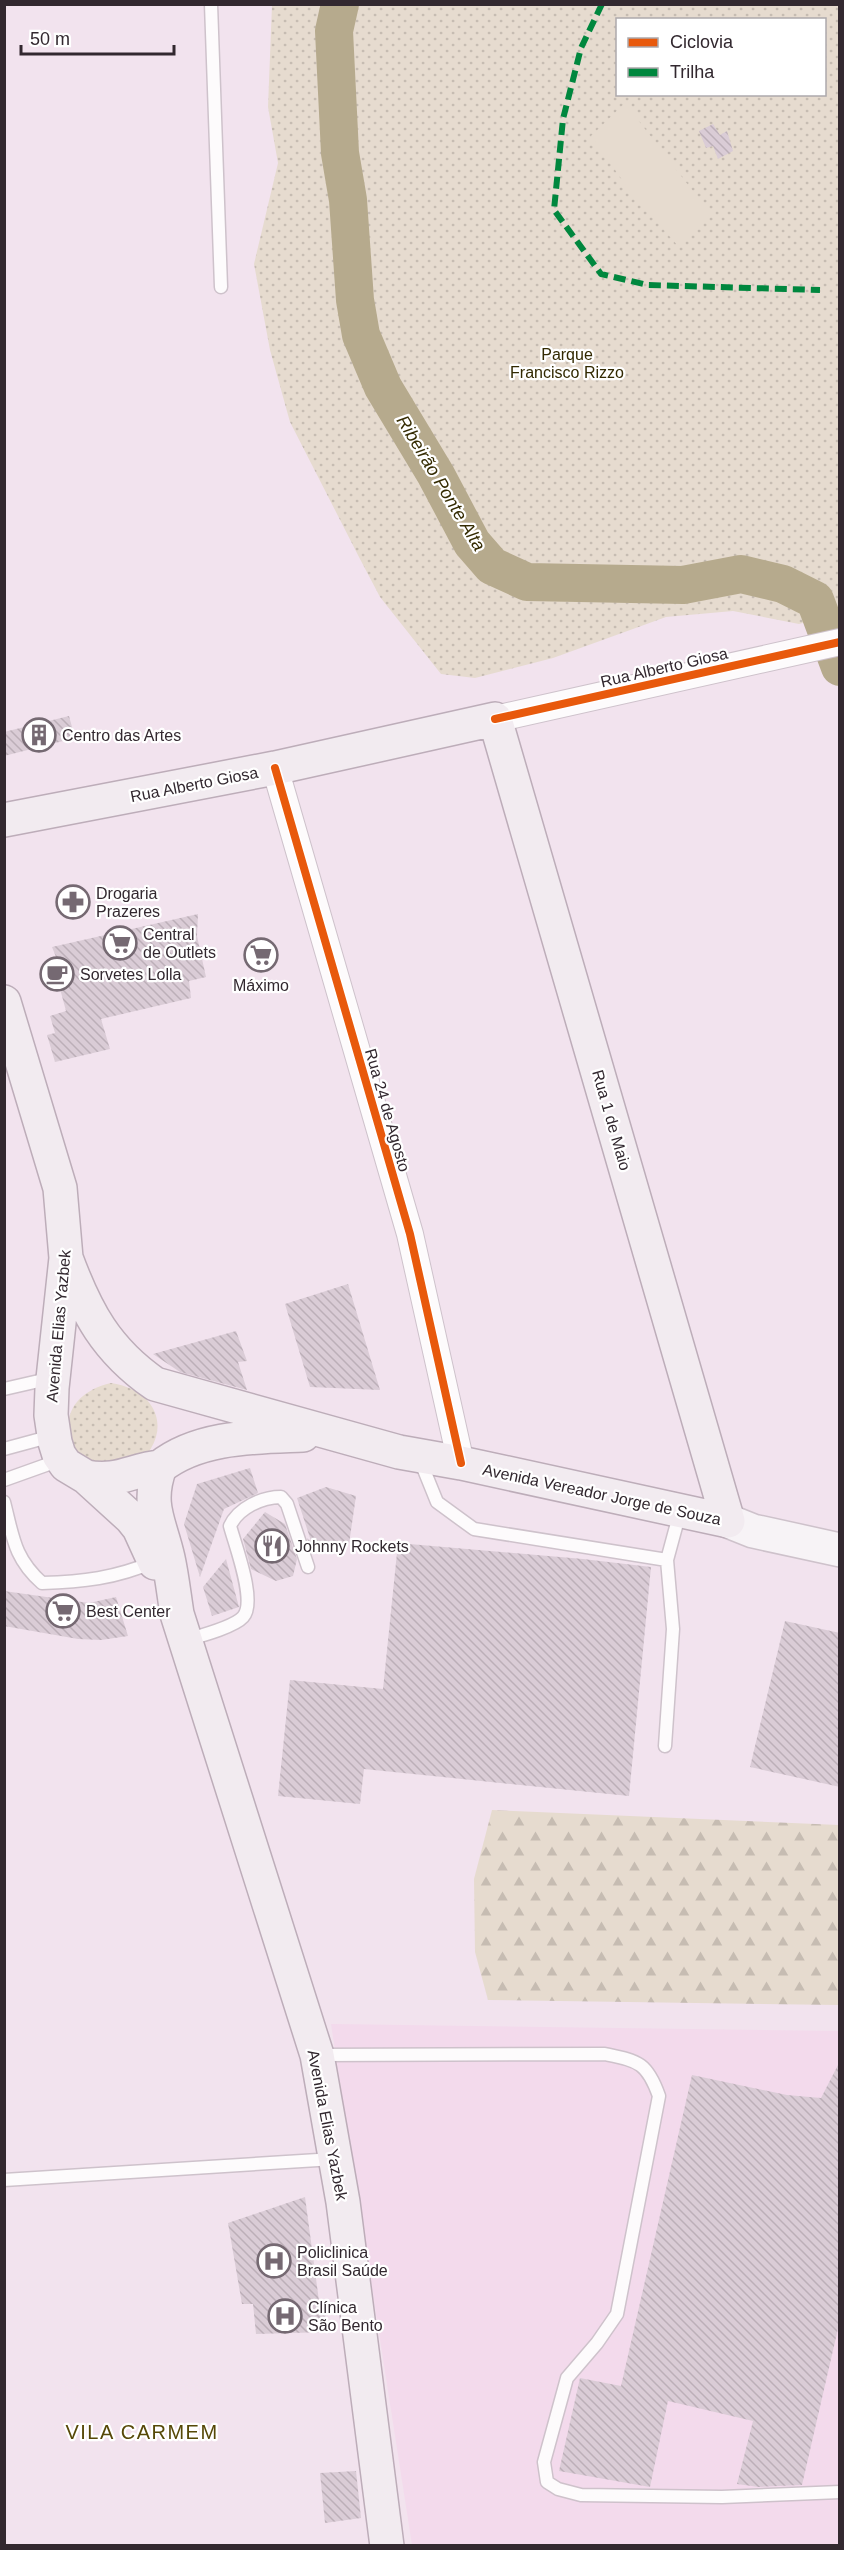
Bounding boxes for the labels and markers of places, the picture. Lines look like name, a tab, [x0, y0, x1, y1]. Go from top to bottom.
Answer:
building icon: Centro das Artes	[21, 717, 57, 753]
place label: Centro das Artes	[62, 727, 181, 744]
pharmacy icon: Drogaria Prazeres	[55, 884, 91, 920]
place label: Drogaria Prazeres	[96, 885, 160, 920]
supermarket icon: Central de Outlets	[102, 925, 138, 961]
place label: Central de Outlets	[143, 926, 216, 961]
supermarket icon: Máximo	[243, 937, 279, 973]
cafe icon: Sorvetes Lolla	[39, 956, 75, 992]
place label: Sorvetes Lolla	[80, 966, 181, 983]
place label: Máximo	[233, 977, 289, 994]
restaurant icon: Johnny Rockets	[254, 1528, 290, 1564]
place label: Johnny Rockets	[295, 1538, 409, 1555]
supermarket icon: Best Center	[45, 1593, 81, 1629]
place label: Best Center	[86, 1603, 171, 1620]
hospital icon: Policlinica Brasil Saúde	[256, 2243, 292, 2279]
place label: Policlinica Brasil Saúde	[297, 2244, 388, 2279]
hospital icon: Clínica São Bento	[267, 2298, 303, 2334]
place label: Clínica São Bento	[308, 2299, 383, 2334]

